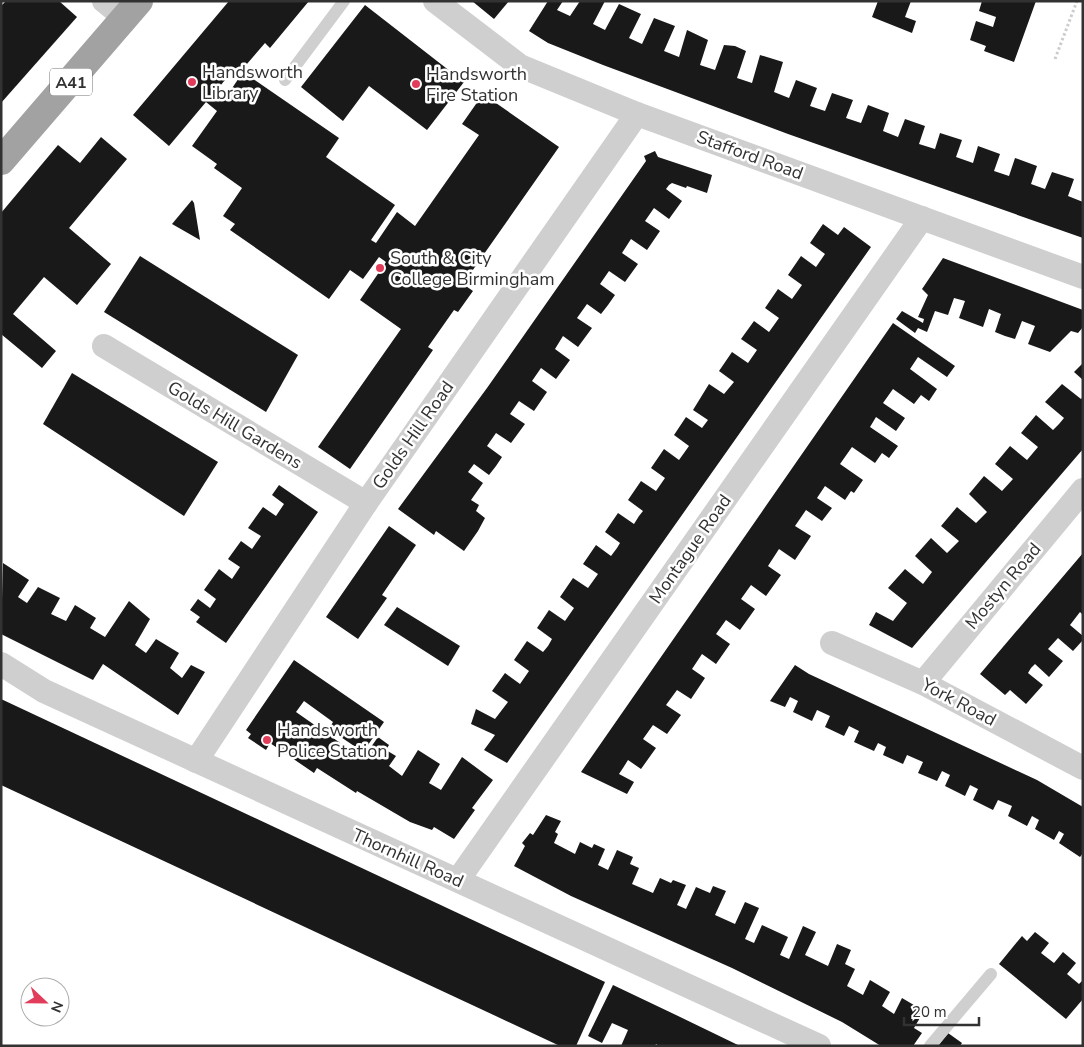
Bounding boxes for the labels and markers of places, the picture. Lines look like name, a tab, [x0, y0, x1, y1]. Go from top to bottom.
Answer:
place label: Handsworth Library	[202, 60, 303, 105]
place label: Handsworth Fire Station	[426, 62, 527, 107]
marker: Handsworth Library	[186, 76, 198, 88]
marker: Handsworth Fire Station	[410, 78, 422, 90]
place label: South & City College Birmingham	[390, 246, 555, 291]
marker: South & City College Birmingham	[374, 262, 386, 274]
place label: Handsworth Police Station	[277, 718, 387, 763]
marker: Handsworth Police Station	[261, 734, 273, 746]

